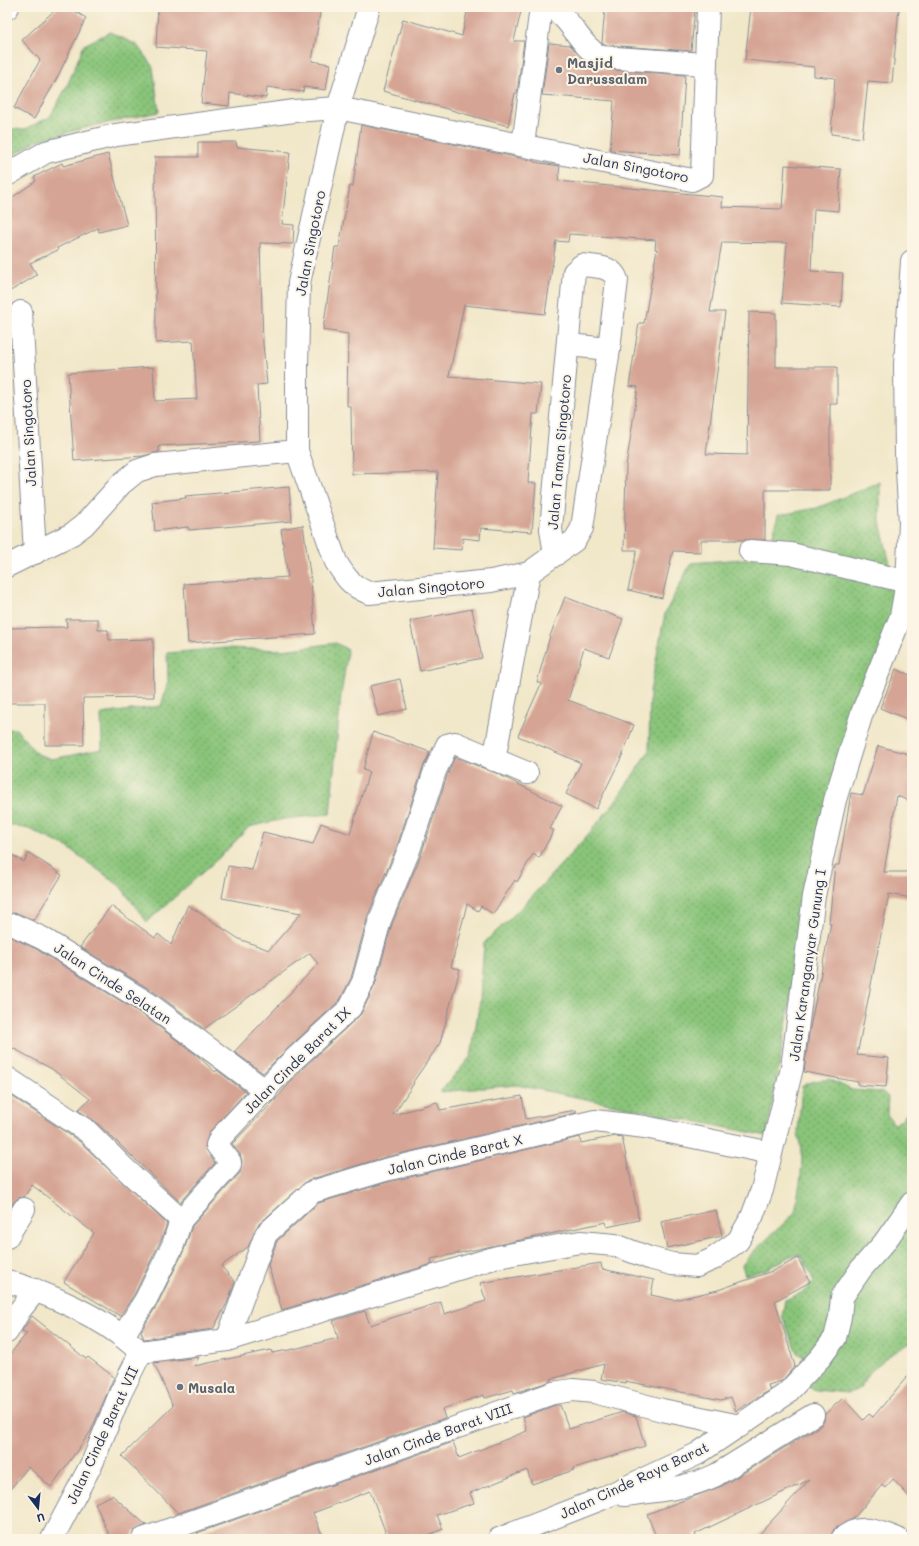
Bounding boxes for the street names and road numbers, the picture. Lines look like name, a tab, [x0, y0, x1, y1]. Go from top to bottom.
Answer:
street label: Jalan Singotoro	[582, 147, 690, 187]
street label: Jalan Singotoro	[290, 189, 330, 297]
street label: Jalan Taman Singotoro	[543, 374, 575, 530]
street label: Jalan Singotoro	[16, 379, 40, 487]
street label: Jalan Singotoro	[377, 573, 485, 601]
street label: Jalan Karanganyar Gunung I	[784, 868, 830, 1062]
street label: Jalan Cinde Selatan	[51, 938, 175, 1028]
street label: Jalan Cinde Barat IX	[239, 1002, 355, 1118]
street label: Jalan Cinde Barat X	[386, 1129, 524, 1179]
street label: Jalan Cinde Barat VII	[62, 1363, 142, 1507]
street label: Jalan Cinde Barat VIII	[361, 1398, 515, 1470]
street label: Jalan Cinde Raya Barat	[556, 1437, 712, 1523]

